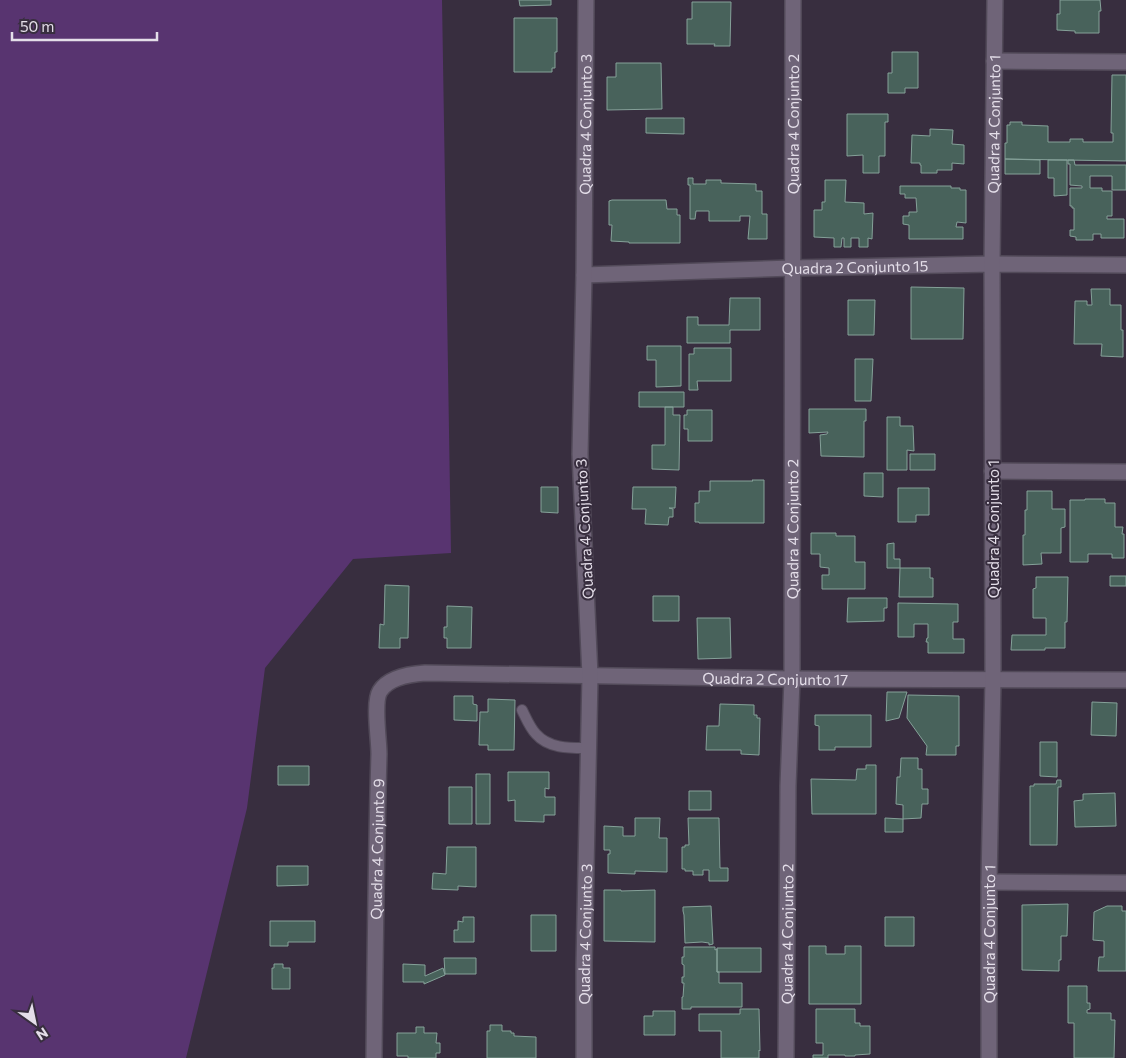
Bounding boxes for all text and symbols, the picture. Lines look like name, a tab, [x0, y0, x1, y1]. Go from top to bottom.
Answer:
scale bar	[12, 10, 158, 42]
text: 50 m	[20, 17, 54, 35]
street label: Quadra 4 Conjunto 3	[576, 54, 595, 195]
street label: Quadra 4 Conjunto 2	[784, 54, 802, 194]
street label: Quadra 4 Conjunto 1	[984, 55, 1003, 193]
street label: Quadra 2 Conjunto 15	[781, 256, 928, 277]
street label: Quadra 4 Conjunto 3	[571, 458, 597, 600]
street label: Quadra 4 Conjunto 2	[783, 459, 801, 599]
street label: Quadra 4 Conjunto 1	[984, 460, 1002, 598]
street label: Quadra 2 Conjunto 17	[702, 669, 848, 688]
street label: Quadra 4 Conjunto 9	[367, 778, 387, 920]
street label: Quadra 4 Conjunto 3	[575, 863, 595, 1004]
street label: Quadra 4 Conjunto 2	[777, 864, 796, 1004]
street label: Quadra 4 Conjunto 1	[980, 865, 998, 1003]
north arrow	[10, 998, 60, 1048]
text: N	[33, 1024, 51, 1044]

